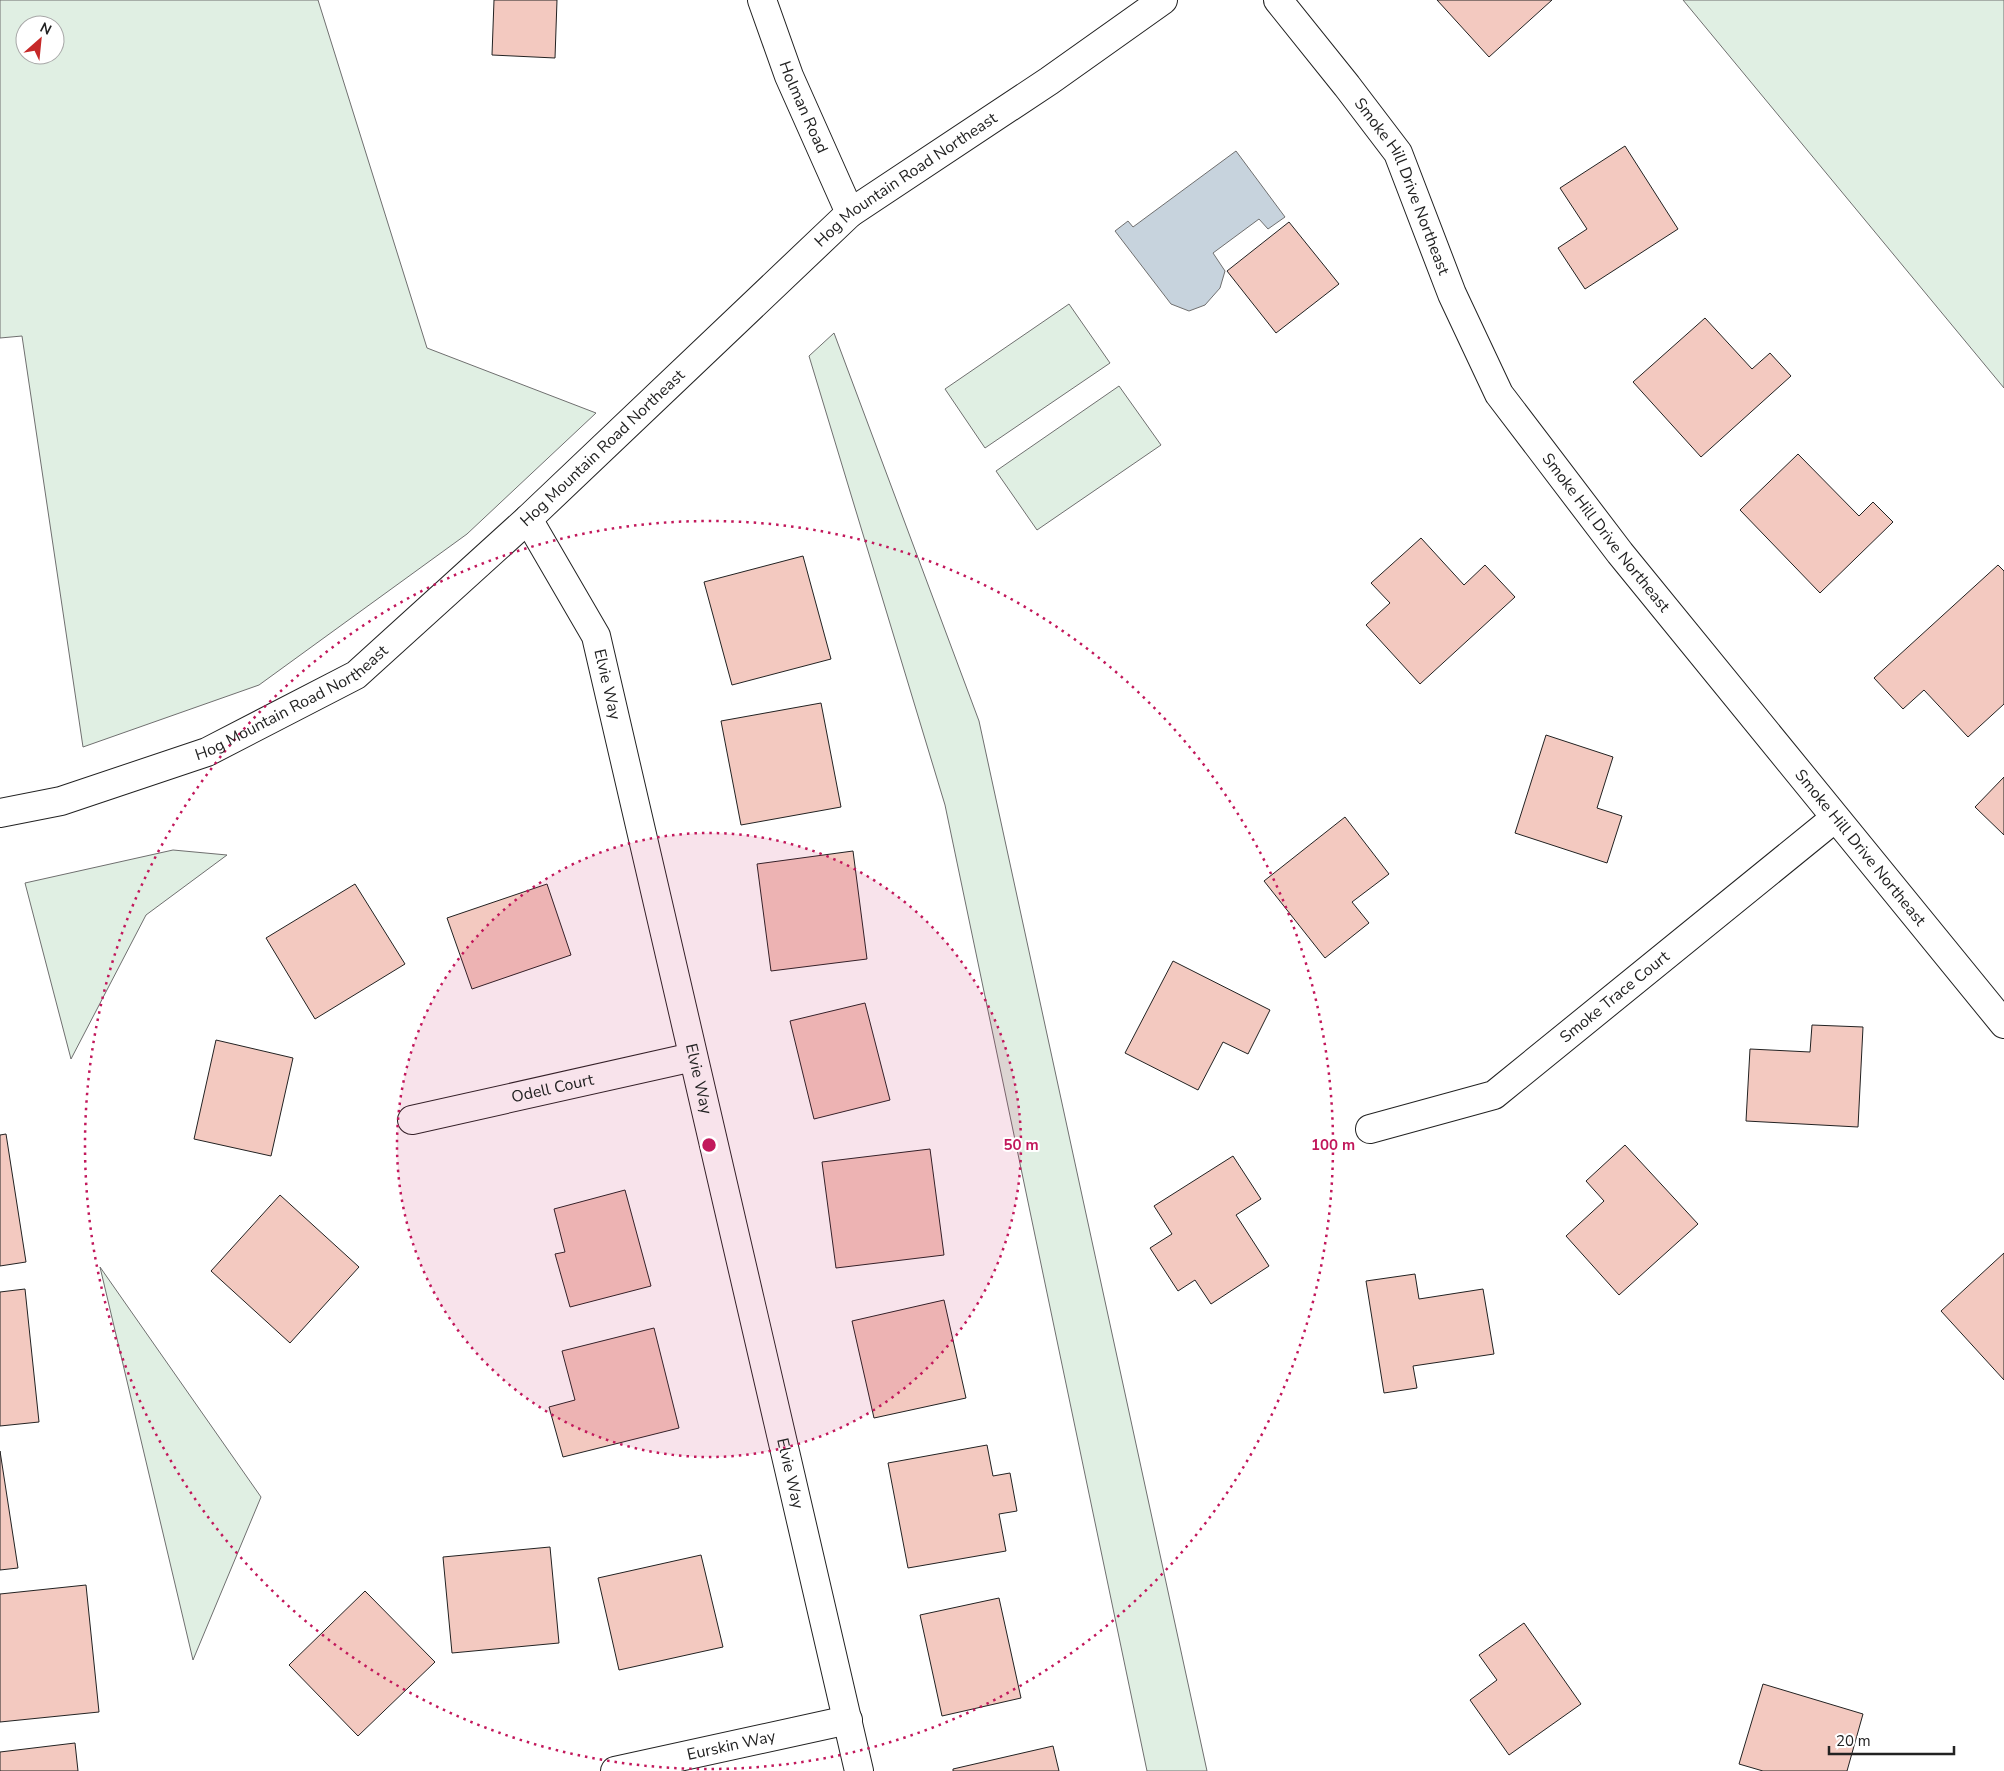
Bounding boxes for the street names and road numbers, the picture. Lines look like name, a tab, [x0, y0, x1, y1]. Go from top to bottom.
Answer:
street label: Holman Road	[774, 58, 833, 157]
street label: Smoke Hill Drive Northeast	[1349, 93, 1455, 278]
street label: Hog Mountain Road Northeast	[810, 107, 1002, 252]
street label: Hog Mountain Road Northeast	[516, 364, 690, 532]
street label: Smoke Hill Drive Northeast	[1537, 449, 1675, 617]
street label: Hog Mountain Road Northeast	[192, 640, 393, 766]
street label: Elvie Way	[588, 647, 626, 723]
street label: Smoke Hill Drive Northeast	[1790, 765, 1931, 931]
street label: Smoke Trace Court	[1555, 946, 1674, 1048]
street label: Elvie Way	[680, 1041, 718, 1117]
street label: Odell Court	[509, 1069, 596, 1108]
street label: Elvie Way	[771, 1436, 809, 1512]
street label: Eurskin Way	[685, 1725, 778, 1766]

